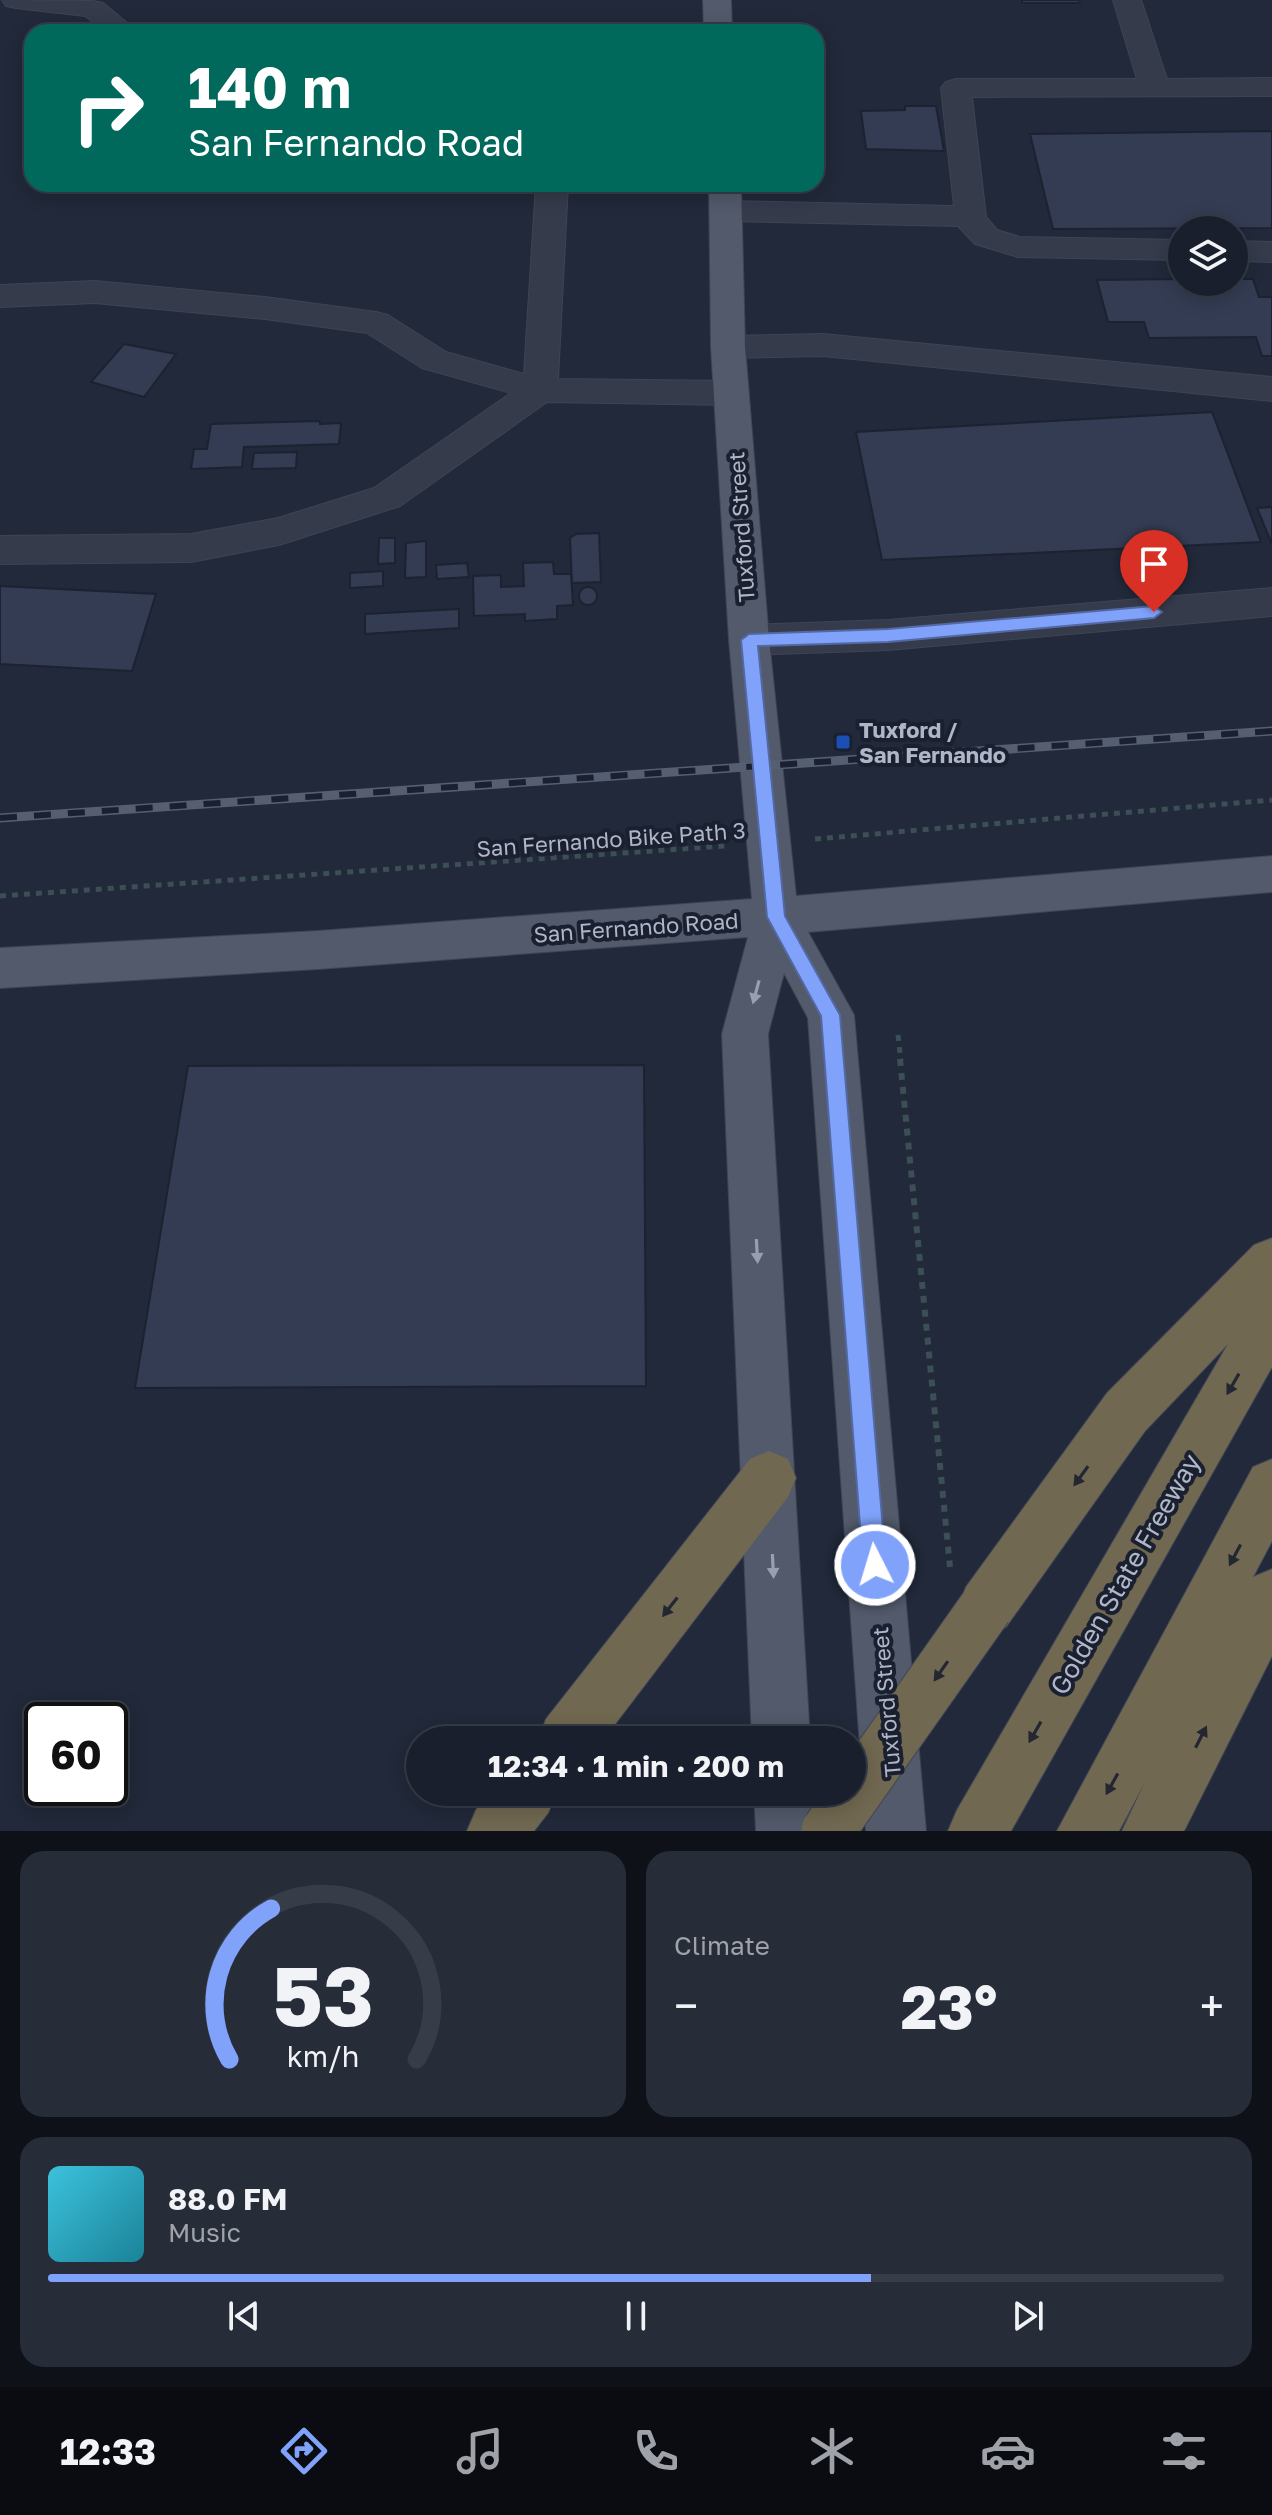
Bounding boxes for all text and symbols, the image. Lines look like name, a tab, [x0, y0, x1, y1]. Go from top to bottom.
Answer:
text: 140 m	[188, 53, 351, 120]
icon: right	[56, 56, 160, 160]
text: San Fernando Road	[188, 121, 524, 164]
map controls	[1168, 216, 1248, 296]
button: layers	[1168, 216, 1248, 296]
street label: Tuxford Street	[722, 451, 760, 603]
pin	[1120, 530, 1188, 612]
icon: arrive	[1132, 542, 1176, 586]
place label: Tuxford / San Fernando	[859, 716, 1006, 768]
marker: Tuxford / San Fernando	[834, 733, 852, 751]
street label: San Fernando Bike Path 3	[476, 816, 746, 862]
street label: San Fernando Road	[533, 906, 739, 948]
one-way arrow	[749, 981, 762, 1005]
one-way arrow	[750, 1239, 763, 1264]
one-way arrow	[1226, 1373, 1240, 1396]
street label: Golden State Freeway	[1043, 1448, 1207, 1700]
one-way arrow	[1073, 1465, 1089, 1486]
position arrow	[833, 1523, 917, 1607]
one-way arrow	[1229, 1544, 1242, 1567]
one-way arrow	[767, 1554, 780, 1579]
one-way arrow	[662, 1597, 678, 1617]
street label: Tuxford Street	[866, 1626, 906, 1778]
one-way arrow	[934, 1660, 949, 1681]
speed limit sign: 60	[24, 1702, 128, 1806]
one-way arrow	[1028, 1721, 1042, 1743]
one-way arrow	[1194, 1725, 1207, 1748]
text: 12:34 · 1 min · 200 m	[488, 1748, 784, 1784]
one-way arrow	[1106, 1773, 1119, 1796]
text: Climate	[674, 1930, 770, 1961]
text: 53	[272, 1944, 374, 2044]
text: 23°	[901, 1970, 997, 2042]
text: −	[674, 1979, 698, 2032]
text: +	[1200, 1979, 1224, 2032]
text: km/h	[287, 2039, 359, 2073]
text: 88.0 FM	[168, 2181, 288, 2217]
text: Music	[168, 2217, 241, 2248]
icon: previous	[222, 2294, 266, 2338]
icon: pause	[614, 2294, 658, 2338]
icon: next	[1006, 2294, 1050, 2338]
icon: directions	[276, 2423, 332, 2479]
icon: music	[452, 2423, 508, 2479]
icon: phone	[628, 2423, 684, 2479]
icon: climate	[804, 2423, 860, 2479]
icon: car	[980, 2423, 1036, 2479]
icon: filters	[1156, 2423, 1212, 2479]
text: 12:33	[60, 2430, 156, 2473]

